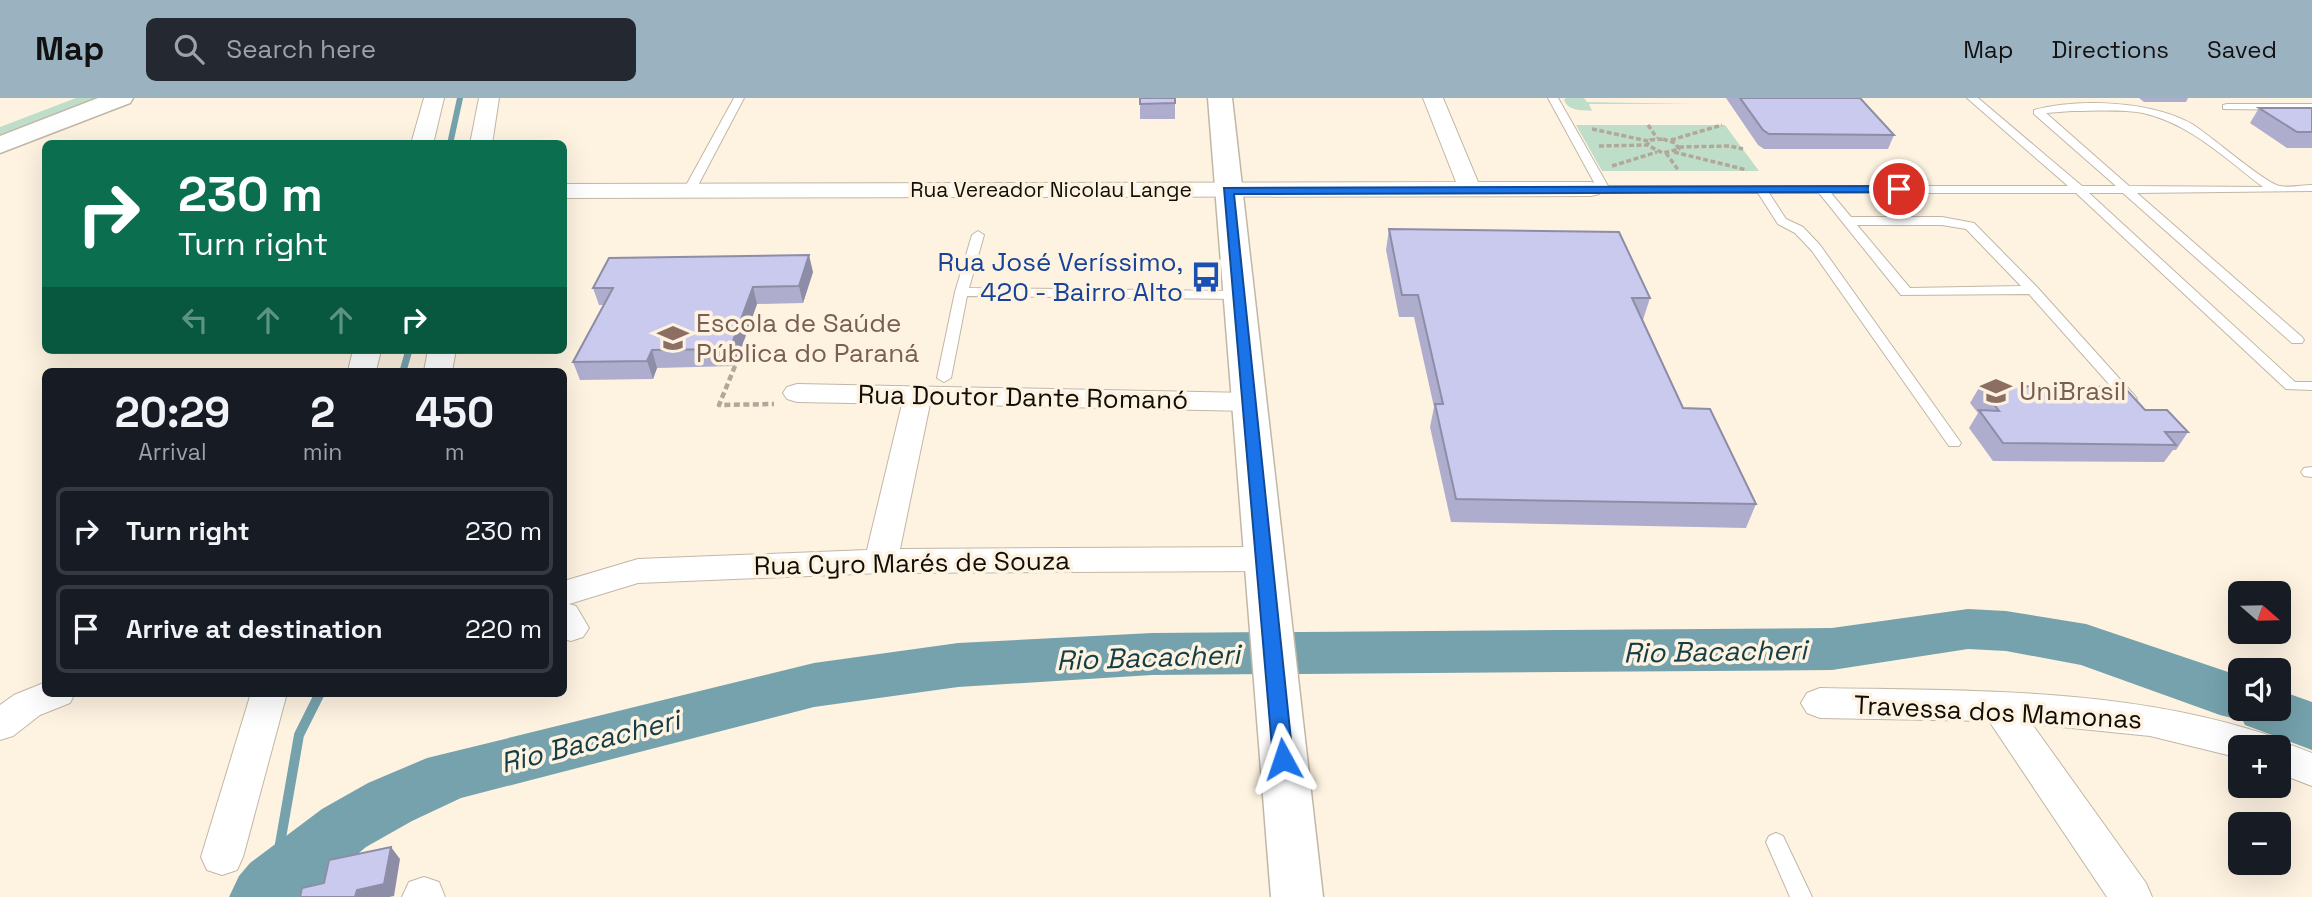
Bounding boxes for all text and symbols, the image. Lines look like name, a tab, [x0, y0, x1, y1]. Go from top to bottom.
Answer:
search box	[146, 18, 636, 81]
text: Map	[35, 28, 104, 70]
icon: search	[170, 30, 208, 68]
text: Search here	[226, 32, 376, 66]
text: Map	[1963, 34, 2013, 65]
text: Directions	[2051, 34, 2169, 65]
text: Saved	[2207, 34, 2277, 65]
pin	[1869, 159, 1929, 219]
text: 230 m	[178, 163, 323, 225]
icon: right	[63, 168, 154, 259]
icon: arrive	[1880, 170, 1918, 208]
street label: Rua Vereador Nicolau Lange	[910, 176, 1192, 203]
text: Turn right	[178, 224, 328, 264]
place label: Rua José Veríssimo, 420 - Bairro Alto	[938, 245, 1183, 309]
bus stop icon: Rua José Veríssimo, 420 - Bairro Alto	[1189, 260, 1223, 294]
icon: left	[176, 301, 214, 339]
icon: ahead	[249, 301, 287, 339]
icon: ahead	[322, 301, 360, 339]
icon: right	[395, 301, 433, 339]
place label: Escola de Saúde Pública do Paraná	[696, 306, 919, 370]
school or university icon: Escola de Saúde Pública do Paraná	[656, 321, 690, 355]
school or university icon: UniBrasil	[1979, 374, 2013, 408]
place label: UniBrasil	[2019, 374, 2126, 408]
street label: Rua Doutor Dante Romanó	[858, 377, 1188, 417]
text: 20:29	[115, 386, 230, 439]
text: 2	[310, 386, 335, 439]
text: 450	[415, 386, 494, 439]
text: Arrival	[138, 437, 207, 467]
text: min	[303, 437, 342, 467]
text: m	[445, 437, 465, 467]
icon: right	[67, 512, 105, 550]
text: Turn right	[126, 514, 250, 548]
text: 230 m	[465, 514, 542, 548]
street label: Rua Cyro Marés de Souza	[754, 543, 1070, 583]
north arrow	[2228, 581, 2291, 644]
map controls	[2228, 581, 2291, 875]
icon: arrive	[67, 610, 105, 648]
text: Arrive at destination	[126, 612, 383, 646]
text: 220 m	[465, 612, 542, 646]
water label: Rio Bacacheri	[1623, 631, 1810, 671]
water label: Rio Bacacheri	[1056, 636, 1244, 678]
button: sound	[2228, 658, 2291, 721]
street label: Travessa dos Mamonas	[1853, 687, 2143, 737]
water label: Rio Bacacheri	[497, 701, 686, 781]
position arrow	[1246, 722, 1320, 796]
button: +	[2228, 735, 2291, 798]
button: −	[2228, 812, 2291, 875]

